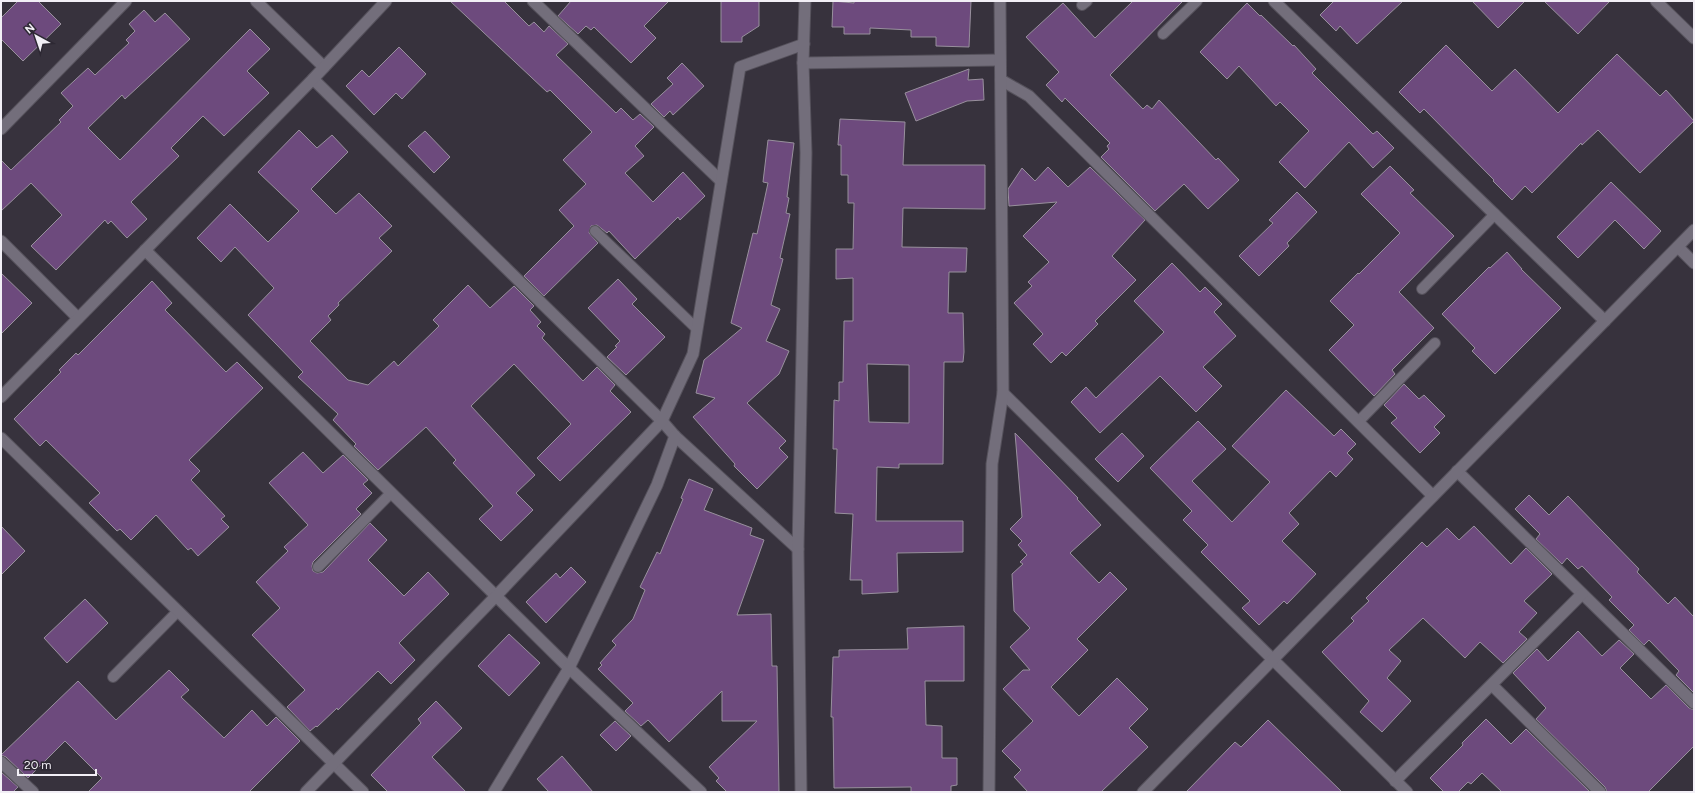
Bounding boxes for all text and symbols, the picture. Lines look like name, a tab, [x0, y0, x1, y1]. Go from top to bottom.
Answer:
north arrow	[16, 16, 56, 56]
text: N	[22, 21, 37, 36]
scale bar	[18, 751, 96, 777]
text: 20 m	[24, 758, 52, 772]

